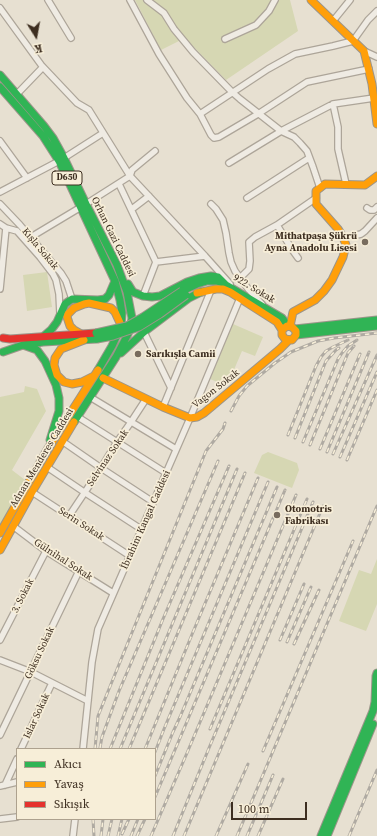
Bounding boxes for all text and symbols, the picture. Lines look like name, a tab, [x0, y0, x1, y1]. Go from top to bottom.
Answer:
north arrow	[16, 16, 56, 56]
text: K	[33, 40, 44, 56]
road number: D650	[52, 171, 82, 185]
street label: Orhan Gazi Caddesi	[88, 195, 138, 279]
street label: Kışla Sokak	[19, 226, 61, 272]
place label: Mithatpaşa Şükrü Ayna Anadolu Lisesi	[264, 230, 357, 254]
marker: Mithatpaşa Şükrü Ayna Anadolu Lisesi	[360, 237, 370, 247]
street label: 922. Sokak	[231, 272, 277, 306]
place label: Sarıkışla Camii	[146, 348, 216, 360]
marker: Sarıkışla Camii	[133, 349, 143, 359]
street label: Vagon Sokak	[190, 367, 242, 411]
street label: Adnan Menderes Caddesi	[8, 406, 76, 510]
street label: Selvinaz Sokak	[85, 427, 131, 489]
street label: İbrahim Kangal Caddesi	[119, 469, 173, 571]
place label: Otomotris Fabrikası	[285, 503, 332, 526]
street label: Serin Sokak	[56, 505, 106, 543]
marker: Otomotris Fabrikası	[272, 510, 282, 520]
street label: Gülnihal Sokak	[31, 537, 95, 583]
street label: 3. Sokak	[9, 577, 37, 615]
street label: Göksu Sokak	[23, 625, 57, 681]
street label: Islar Sokak	[21, 691, 53, 741]
legend	[16, 748, 156, 820]
text: Akıcı	[54, 756, 82, 772]
text: Yavaş	[54, 776, 84, 792]
scale bar	[233, 794, 309, 820]
text: Sıkışık	[54, 796, 89, 812]
text: 100 m	[238, 801, 270, 817]

